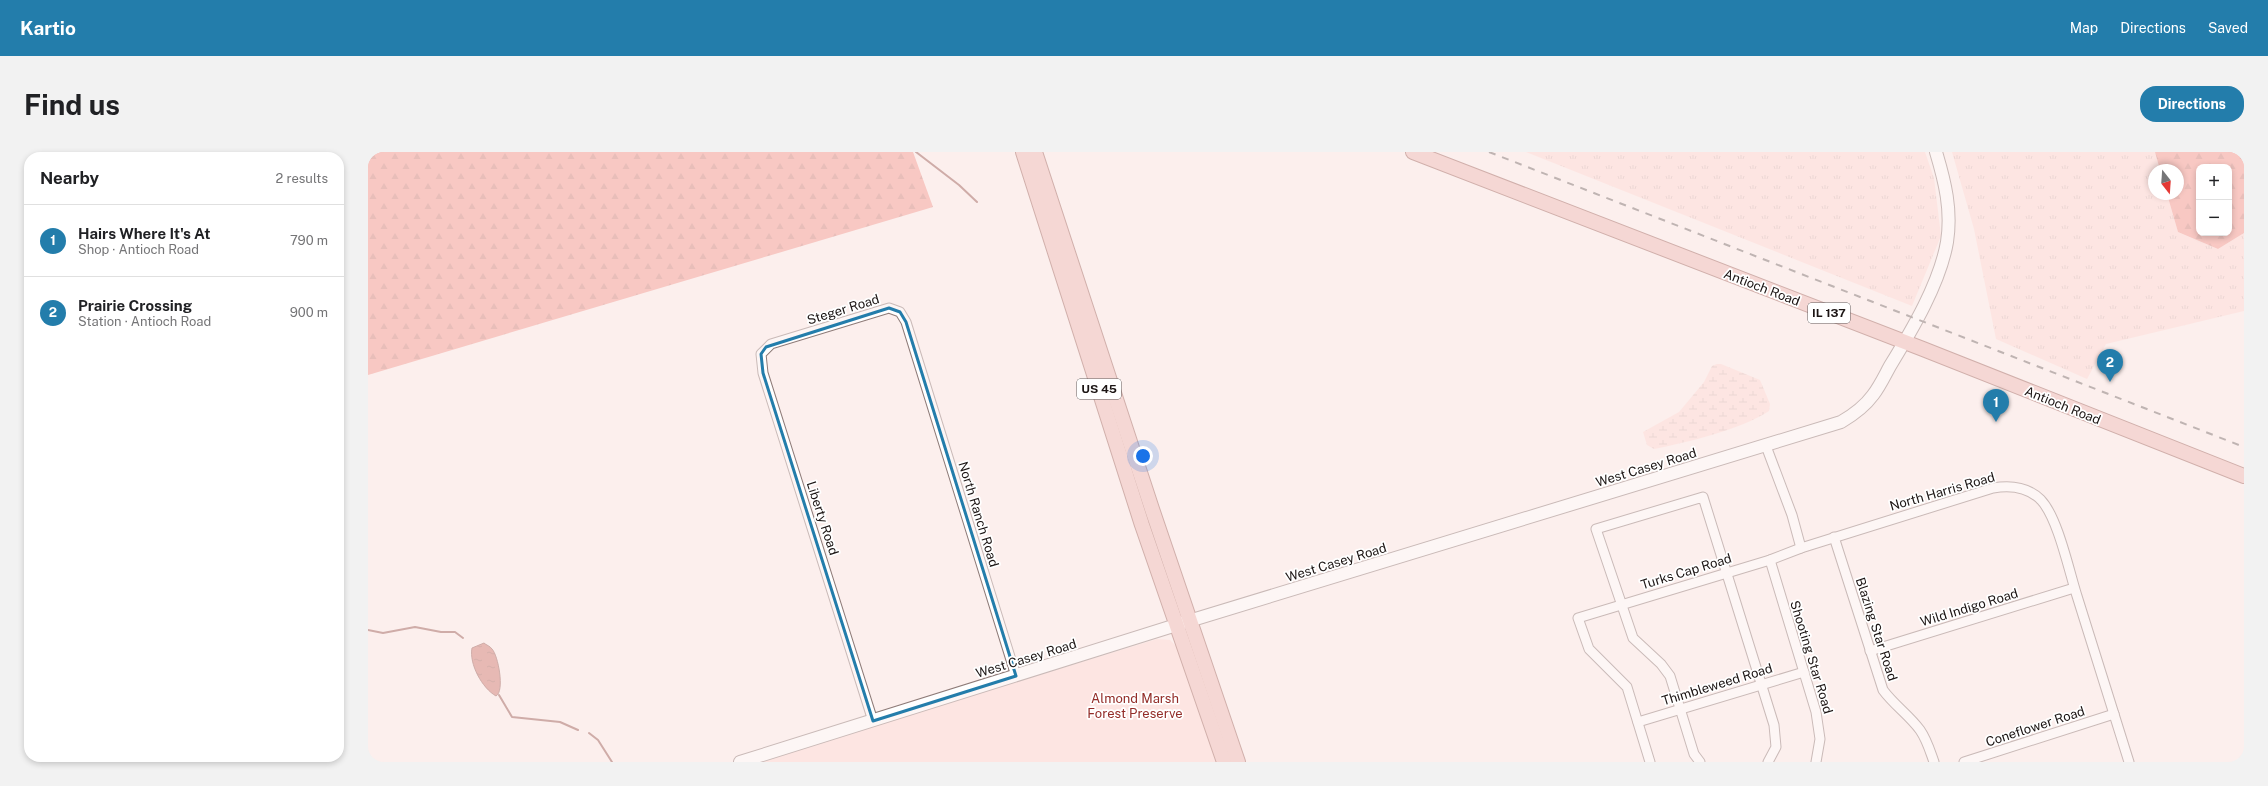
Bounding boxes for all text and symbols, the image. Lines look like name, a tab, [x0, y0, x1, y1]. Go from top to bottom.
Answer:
text: Kartio	[20, 17, 76, 39]
text: Map	[2070, 20, 2098, 36]
text: Directions	[2120, 20, 2186, 36]
text: Saved	[2208, 20, 2248, 36]
button: Directions	[2140, 86, 2244, 122]
text: Find us	[24, 88, 120, 121]
north arrow	[2148, 164, 2184, 200]
map controls	[2196, 164, 2232, 236]
button: +	[2196, 164, 2232, 200]
text: Nearby	[40, 168, 99, 188]
text: 2 results	[276, 171, 328, 186]
button: −	[2196, 200, 2232, 236]
text: Hairs Where It's At	[78, 225, 210, 242]
text: 1	[50, 233, 56, 248]
text: 790 m	[290, 233, 328, 248]
text: Shop · Antioch Road	[78, 242, 199, 257]
street label: Antioch Road	[1722, 266, 1802, 309]
street label: Steger Road	[805, 291, 881, 328]
text: Prairie Crossing	[78, 297, 192, 314]
road number: IL 137	[1808, 303, 1850, 323]
text: 2	[49, 305, 57, 320]
text: 900 m	[290, 305, 328, 320]
text: Station · Antioch Road	[78, 314, 211, 329]
pin: 2	[2097, 349, 2123, 382]
road number: US 45	[1077, 379, 1121, 399]
street label: Antioch Road	[2023, 383, 2103, 427]
pin: 1	[1983, 389, 2009, 422]
street label: West Casey Road	[1594, 445, 1698, 490]
your location	[1133, 446, 1153, 466]
street label: North Ranch Road	[955, 460, 1002, 569]
street label: North Harris Road	[1888, 469, 1996, 514]
street label: Liberty Road	[804, 479, 842, 557]
street label: West Casey Road	[1284, 540, 1388, 585]
street label: Turks Cap Road	[1639, 551, 1733, 592]
street label: Blazing Star Road	[1853, 576, 1900, 683]
street label: Wild Indigo Road	[1918, 585, 2020, 629]
street label: Shooting Star Road	[1787, 599, 1836, 715]
street label: West Casey Road	[974, 636, 1078, 681]
street label: Thimbleweed Road	[1660, 661, 1774, 708]
park label: Almond Marsh Forest Preserve	[1087, 691, 1183, 721]
street label: Coneflower Road	[1984, 703, 2087, 750]

